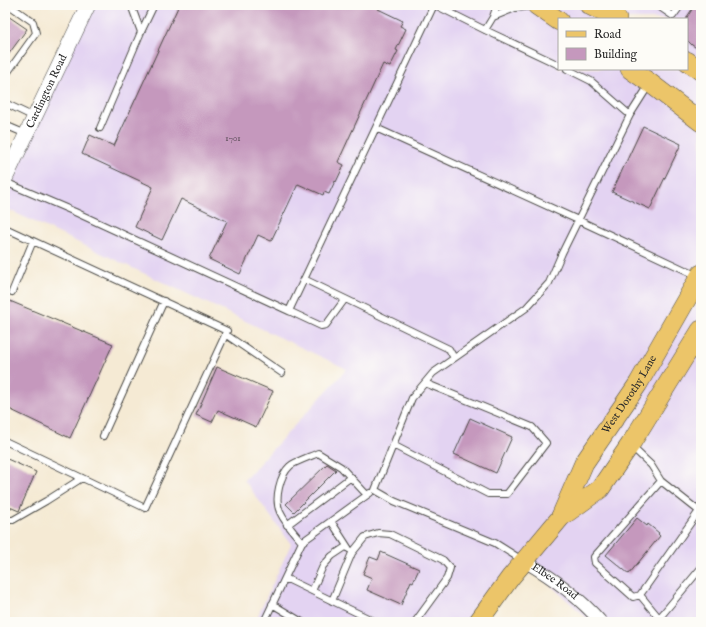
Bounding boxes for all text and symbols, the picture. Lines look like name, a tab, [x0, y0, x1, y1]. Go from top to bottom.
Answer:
legend	[558, 18, 688, 70]
text: Road	[594, 27, 622, 42]
text: Building	[594, 47, 638, 62]
street label: Cardington Road	[23, 52, 70, 131]
house number: 1701	[225, 133, 241, 144]
street label: West Dorothy Lane	[599, 353, 660, 436]
street label: Elbee Road	[529, 560, 581, 603]

